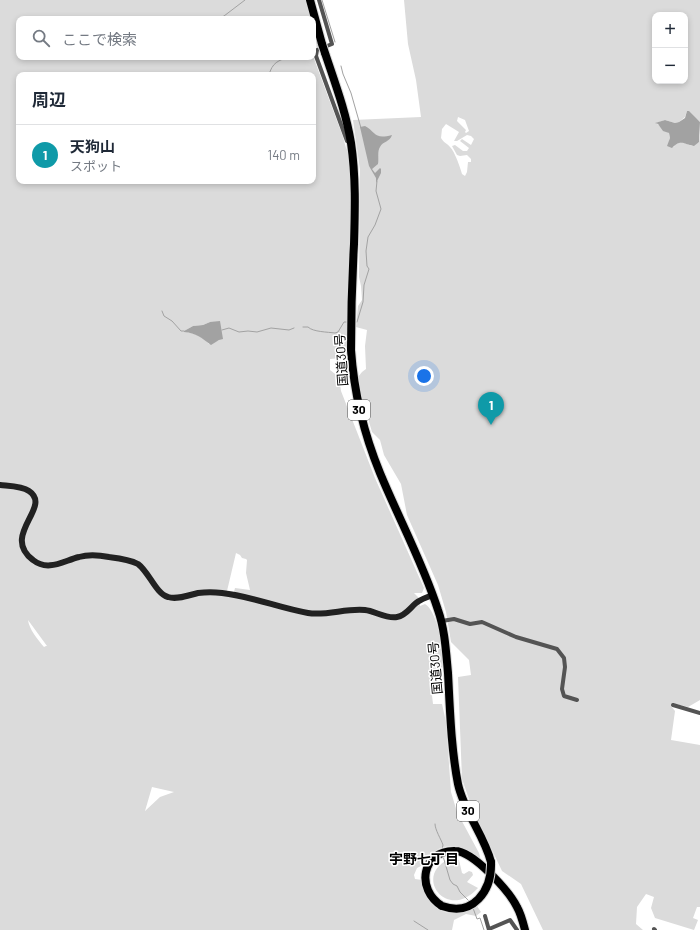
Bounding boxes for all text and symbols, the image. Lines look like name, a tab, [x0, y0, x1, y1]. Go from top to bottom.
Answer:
map controls	[652, 12, 688, 84]
button: +	[652, 12, 688, 48]
search box	[16, 16, 316, 60]
icon: search	[30, 27, 52, 49]
text: ここで検索	[62, 30, 137, 48]
button: −	[652, 48, 688, 84]
text: 周辺	[32, 89, 66, 109]
text: 天狗山	[70, 137, 115, 155]
text: 1	[43, 147, 47, 163]
text: 140 m	[268, 147, 300, 163]
text: スポット	[70, 158, 122, 174]
street label: 国道30号	[331, 333, 351, 387]
your location	[414, 366, 434, 386]
pin: 1	[478, 392, 504, 425]
road number: 30	[348, 400, 370, 420]
street label: 国道30号	[425, 641, 445, 695]
road number: 30	[457, 801, 479, 821]
district label: 宇野七丁目	[389, 850, 459, 867]

